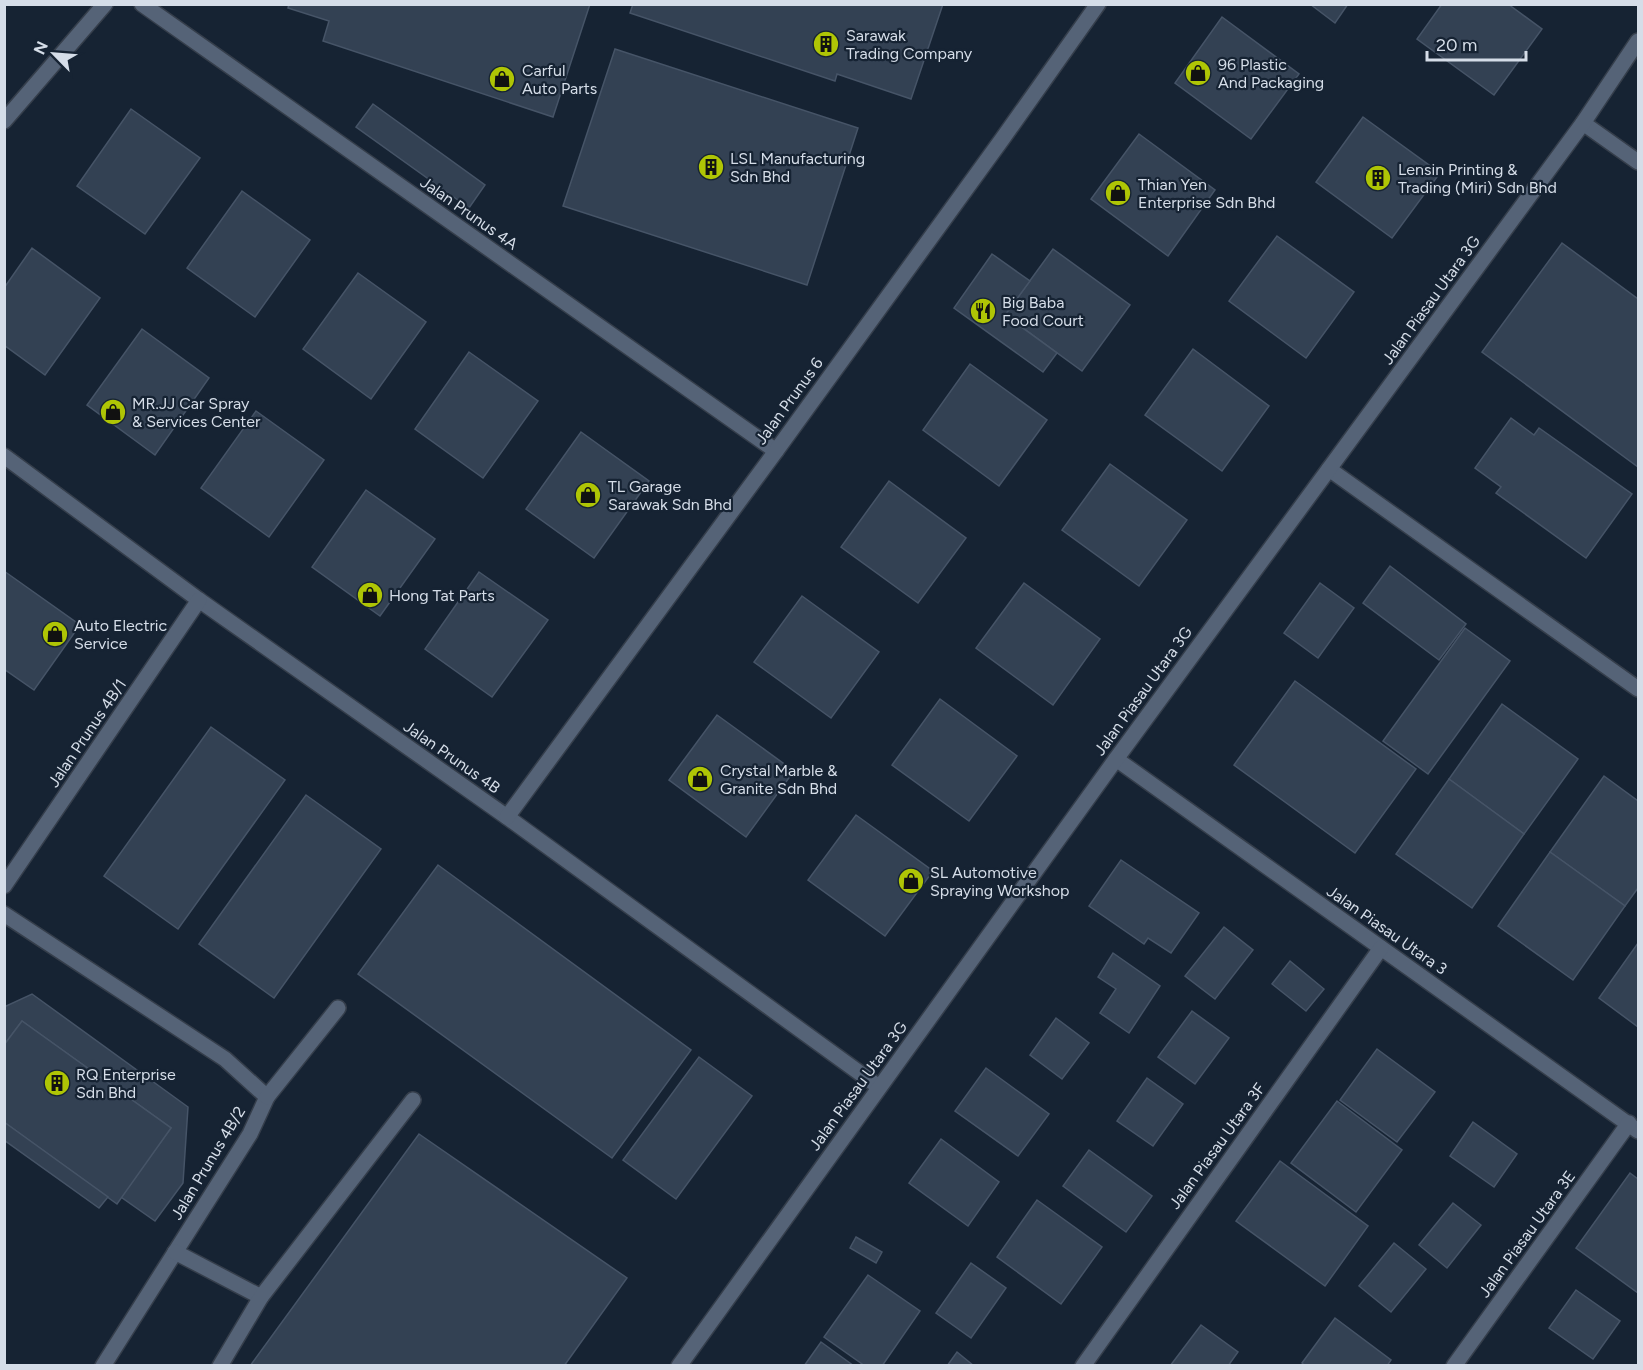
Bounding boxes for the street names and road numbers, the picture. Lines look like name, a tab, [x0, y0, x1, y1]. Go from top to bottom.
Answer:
street label: Jalan Prunus 4A	[417, 172, 521, 254]
street label: Jalan Piasau Utara 3G	[1378, 232, 1484, 368]
street label: Jalan Prunus 6	[751, 354, 827, 448]
street label: Jalan Piasau Utara 3G	[1090, 623, 1196, 759]
street label: Jalan Prunus 4B/1	[44, 675, 130, 791]
street label: Jalan Prunus 4B	[400, 717, 504, 797]
street label: Jalan Piasau Utara 3	[1323, 881, 1451, 979]
street label: Jalan Piasau Utara 3G	[805, 1018, 911, 1154]
street label: Jalan Piasau Utara 3F	[1165, 1079, 1269, 1213]
street label: Jalan Prunus 4B/2	[167, 1103, 249, 1223]
street label: Jalan Piasau Utara 3E	[1475, 1167, 1579, 1301]

